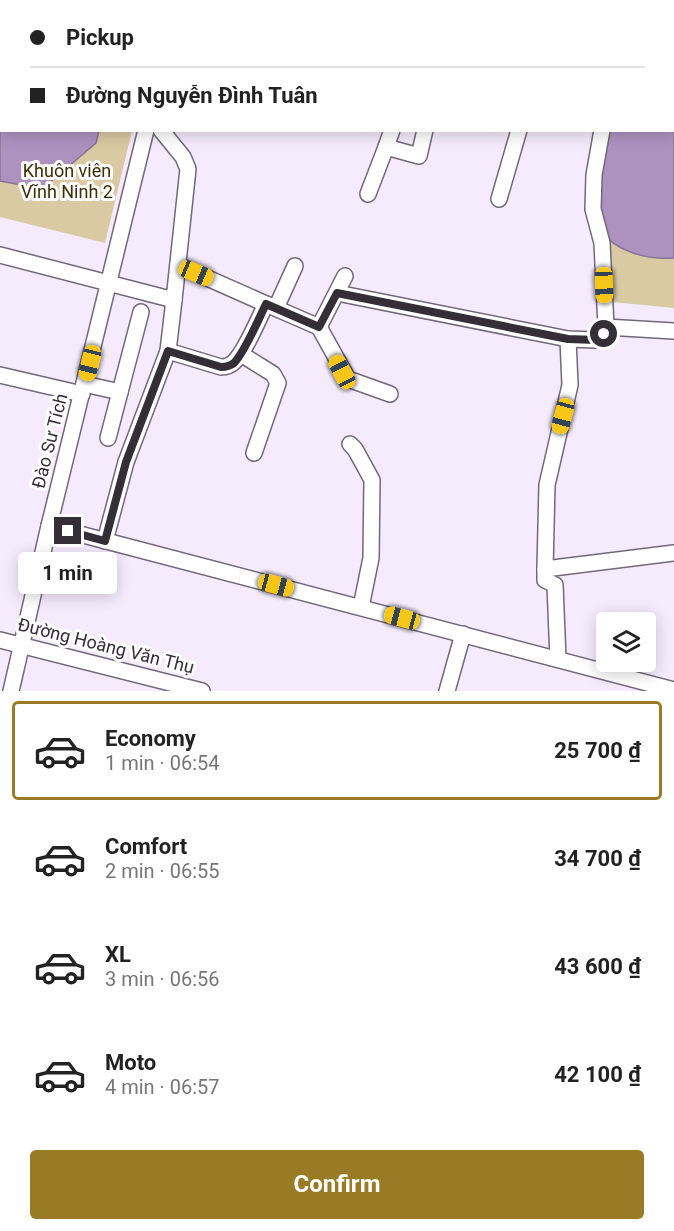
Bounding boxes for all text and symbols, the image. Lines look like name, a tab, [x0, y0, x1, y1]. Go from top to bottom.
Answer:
text: Pickup	[66, 25, 134, 50]
text: Đường Nguyễn Đình Tuân	[66, 83, 318, 108]
park label: Khuôn viên Vĩnh Ninh 2	[21, 160, 113, 202]
car	[176, 258, 216, 288]
car	[594, 267, 614, 303]
route start	[590, 320, 617, 347]
car	[77, 343, 103, 383]
car	[326, 352, 358, 392]
street label: Đào Sư Tích	[28, 391, 71, 491]
car	[550, 396, 576, 436]
route end	[54, 517, 81, 544]
callout: 1 min	[19, 552, 118, 594]
text: 1 min	[42, 561, 93, 585]
car	[256, 572, 296, 598]
car	[382, 605, 422, 631]
map controls	[596, 612, 656, 672]
button: layers	[596, 612, 656, 672]
street label: Đường Hoàng Văn Thụ	[16, 613, 196, 678]
icon: car	[33, 724, 87, 778]
text: Economy	[105, 726, 196, 751]
text: 25 700 ₫	[554, 738, 641, 763]
text: 1 min · 06:54	[105, 751, 220, 775]
icon: car	[33, 832, 87, 886]
text: Comfort	[105, 834, 187, 859]
text: 34 700 ₫	[554, 846, 641, 871]
text: 2 min · 06:55	[105, 859, 220, 883]
icon: car	[33, 940, 87, 994]
text: XL	[105, 942, 131, 967]
text: 43 600 ₫	[554, 954, 641, 979]
text: 3 min · 06:56	[105, 967, 220, 991]
icon: car	[33, 1048, 87, 1102]
text: Moto	[105, 1050, 156, 1075]
text: 42 100 ₫	[554, 1062, 641, 1087]
text: 4 min · 06:57	[105, 1075, 220, 1099]
button: Confirm	[30, 1150, 644, 1219]

